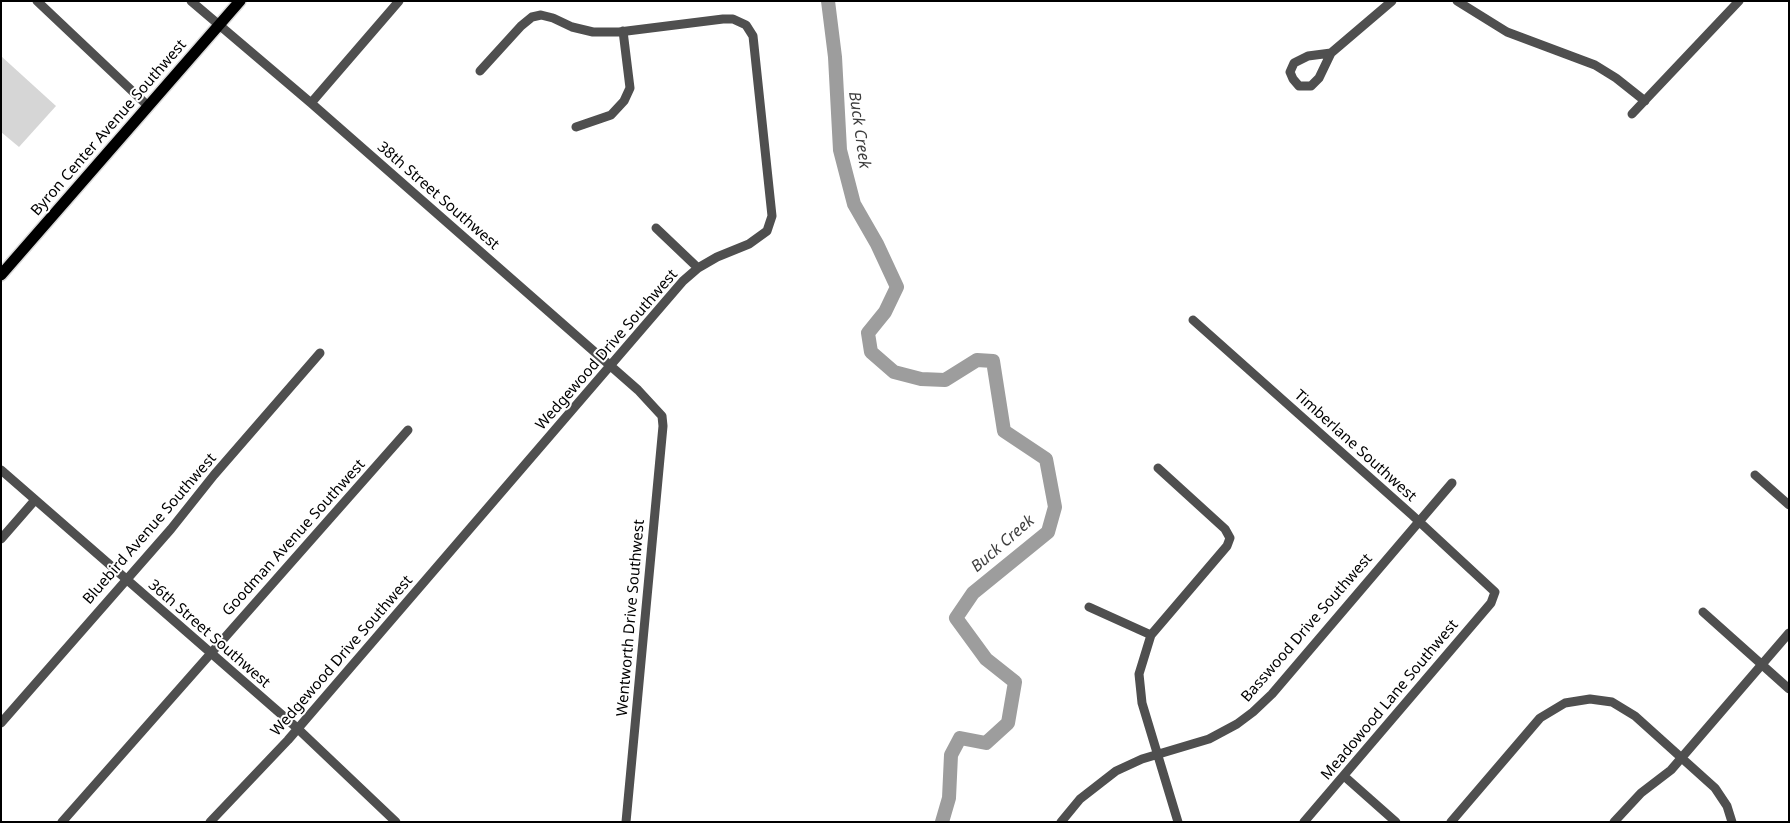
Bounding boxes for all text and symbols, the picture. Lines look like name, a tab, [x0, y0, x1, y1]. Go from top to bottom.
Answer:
street label: Byron Center Avenue Southwest	[28, 36, 190, 220]
water label: Buck Creek	[844, 90, 874, 170]
street label: 38th Street Southwest	[373, 138, 503, 254]
street label: Wedgewood Drive Southwest	[532, 266, 682, 434]
street label: Timberlane Southwest	[1290, 386, 1420, 506]
street label: Bluebird Avenue Southwest	[80, 450, 220, 608]
street label: Goodman Avenue Southwest	[219, 456, 369, 620]
water label: Buck Creek	[967, 511, 1039, 577]
street label: Wentworth Drive Southwest	[613, 519, 649, 717]
street label: Basswood Drive Southwest	[1238, 550, 1376, 706]
street label: Wedgewood Drive Southwest	[267, 572, 417, 740]
street label: 36th Street Southwest	[144, 576, 274, 692]
street label: Meadowood Lane Southwest	[1318, 616, 1462, 784]

